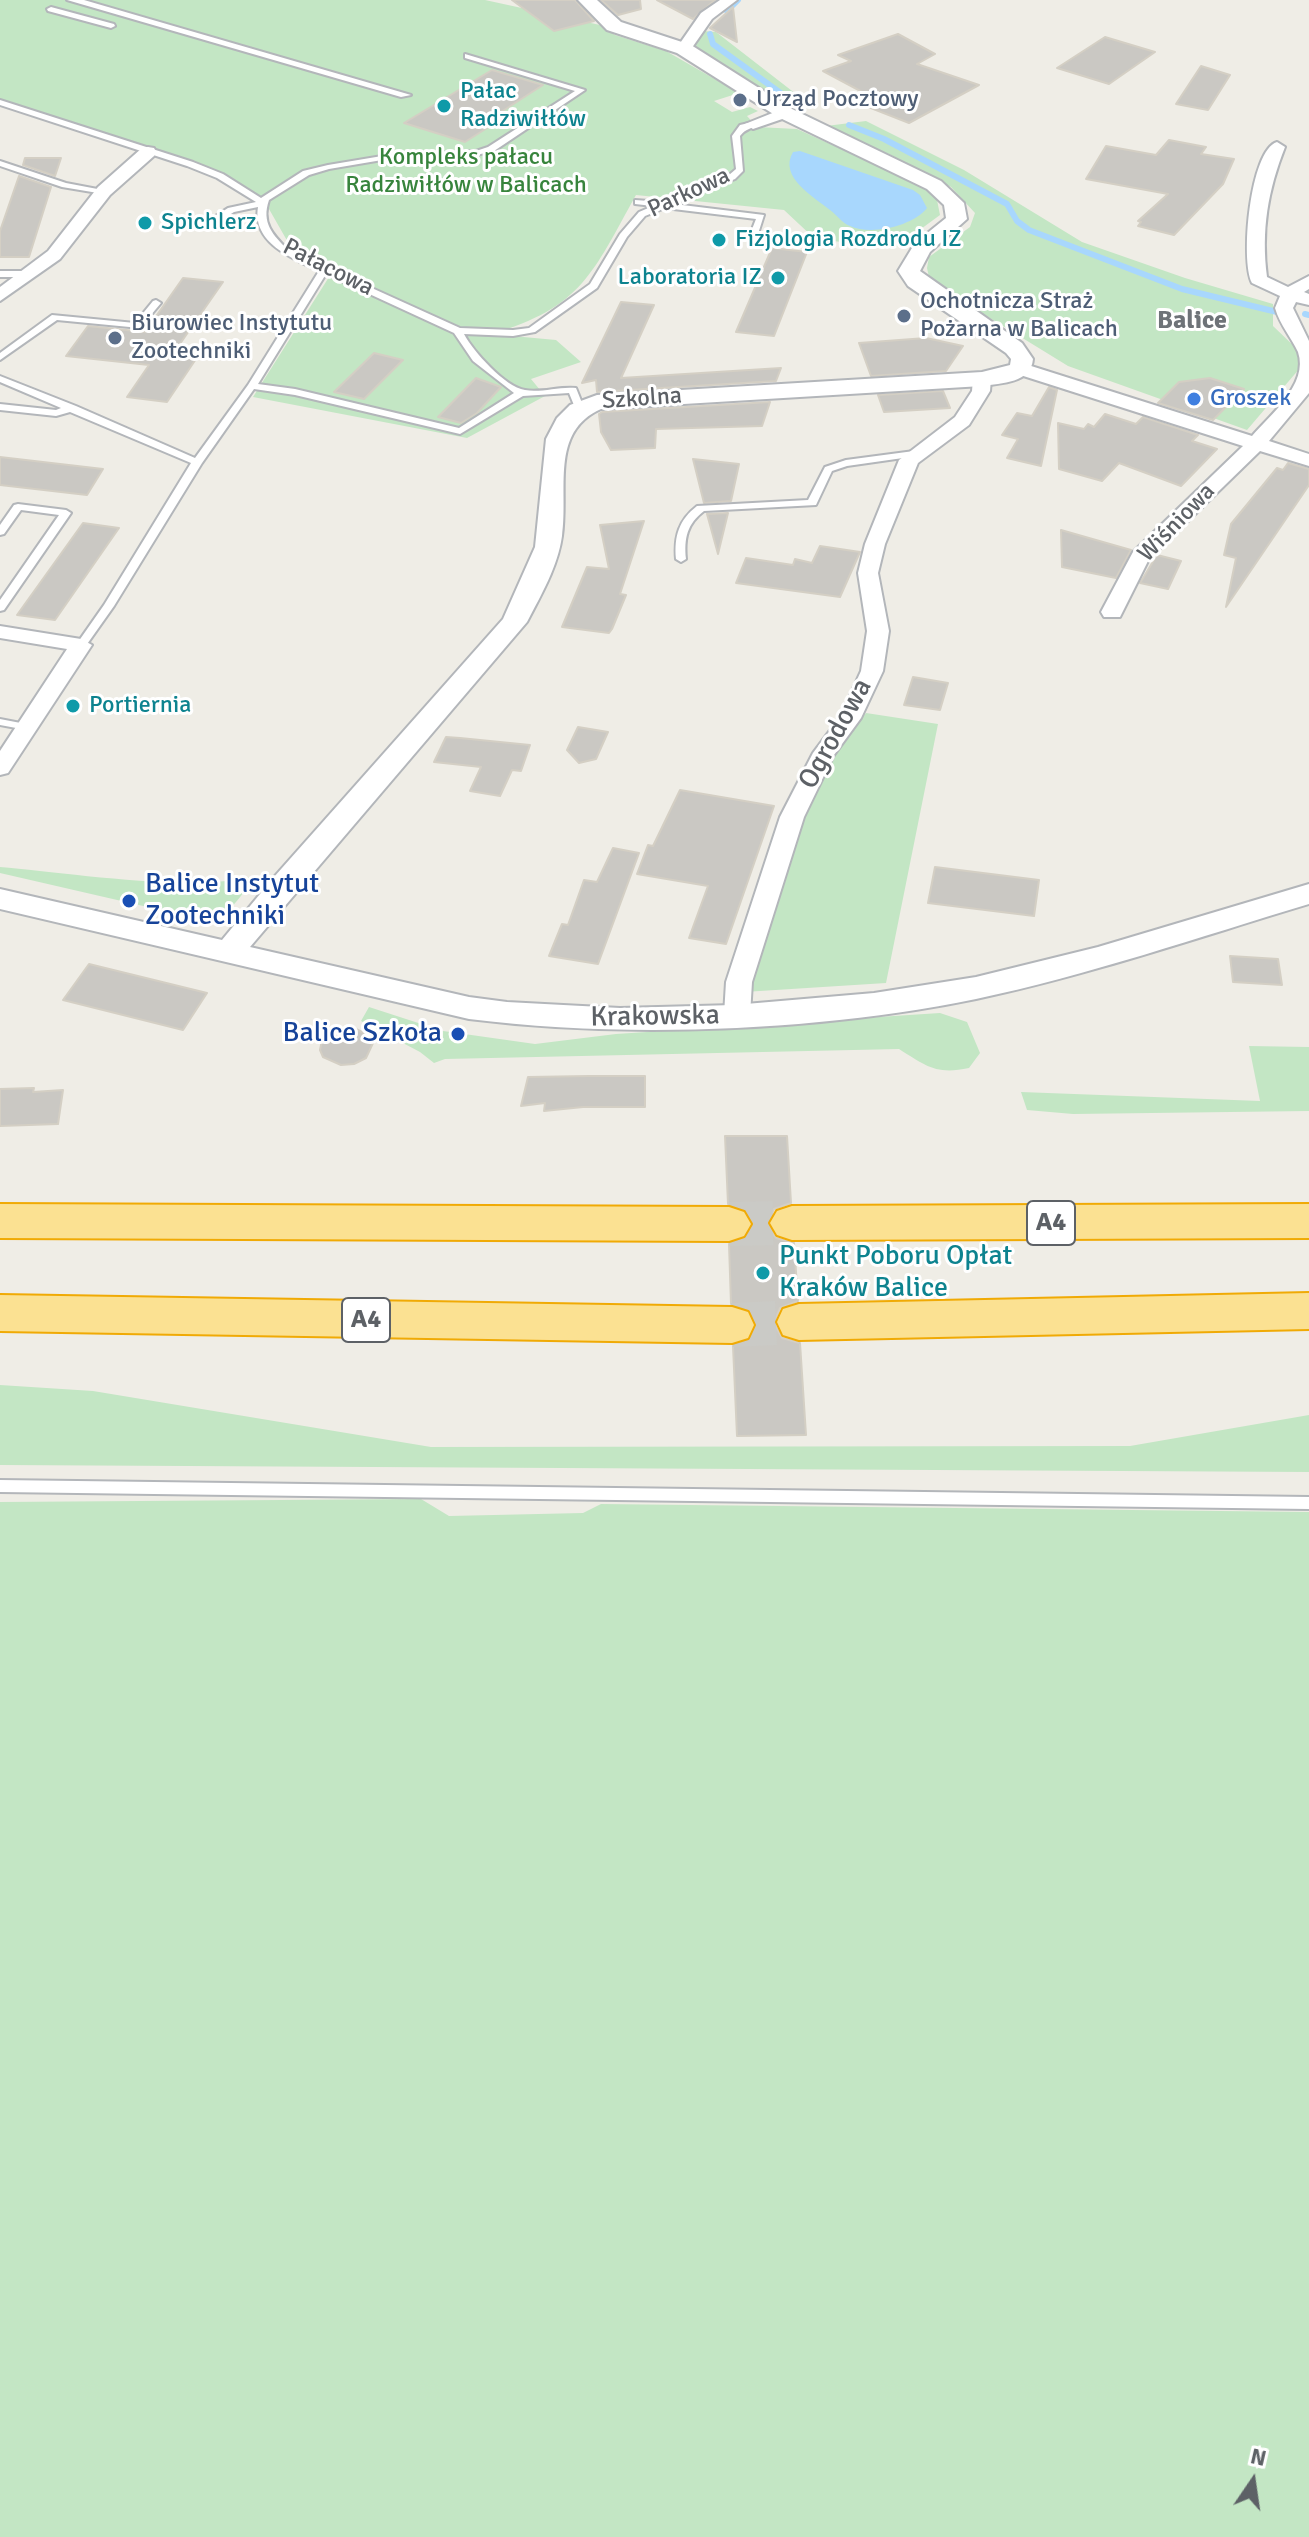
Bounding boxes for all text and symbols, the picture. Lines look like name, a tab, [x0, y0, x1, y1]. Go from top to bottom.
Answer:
place label: Pałac Radziwiłłów	[460, 78, 586, 134]
place label: Urząd Pocztowy	[756, 86, 918, 114]
marker: Urząd Pocztowy	[731, 91, 749, 109]
marker: Pałac Radziwiłłów	[435, 97, 453, 115]
park label: Kompleks pałacu Radziwiłłów w Balicach	[345, 144, 587, 200]
street label: Parkowa	[643, 162, 735, 224]
place label: Spichlerz	[161, 209, 256, 237]
marker: Spichlerz	[136, 214, 154, 232]
place label: Fizjologia Rozdrodu IZ	[735, 226, 962, 254]
marker: Fizjologia Rozdrodu IZ	[710, 231, 728, 249]
street label: Pałacowa	[278, 233, 378, 303]
place label: Laboratoria IZ	[617, 264, 762, 292]
marker: Laboratoria IZ	[769, 269, 787, 287]
place label: Ochotnicza Straż Pożarna w Balicach	[920, 288, 1118, 344]
district label: Balice	[1157, 305, 1227, 337]
marker: Ochotnicza Straż Pożarna w Balicach	[895, 307, 913, 325]
place label: Biurowiec Instytutu Zootechniki	[131, 310, 332, 366]
marker: Biurowiec Instytutu Zootechniki	[106, 329, 124, 347]
street label: Szkolna	[601, 382, 683, 416]
place label: Groszek	[1210, 385, 1291, 413]
marker: Groszek	[1185, 390, 1203, 408]
street label: Wiśniowa	[1132, 478, 1222, 568]
street label: Ogrodowa	[792, 673, 880, 795]
place label: Portiernia	[89, 692, 191, 720]
marker: Portiernia	[64, 697, 82, 715]
place label: Balice Instytut Zootechniki	[145, 868, 319, 934]
marker: Balice Instytut Zootechniki	[120, 892, 138, 910]
street label: Krakowska	[590, 999, 720, 1035]
place label: Balice Szkoła	[283, 1017, 442, 1051]
marker: Balice Szkoła	[449, 1025, 467, 1043]
road number: A4	[1027, 1201, 1075, 1245]
place label: Punkt Poboru Opłat Kraków Balice	[779, 1240, 1012, 1306]
marker: Punkt Poboru Opłat Kraków Balice	[754, 1264, 772, 1282]
road number: A4	[342, 1298, 390, 1342]
north arrow	[1213, 2441, 1293, 2521]
text: N	[1248, 2442, 1269, 2472]

